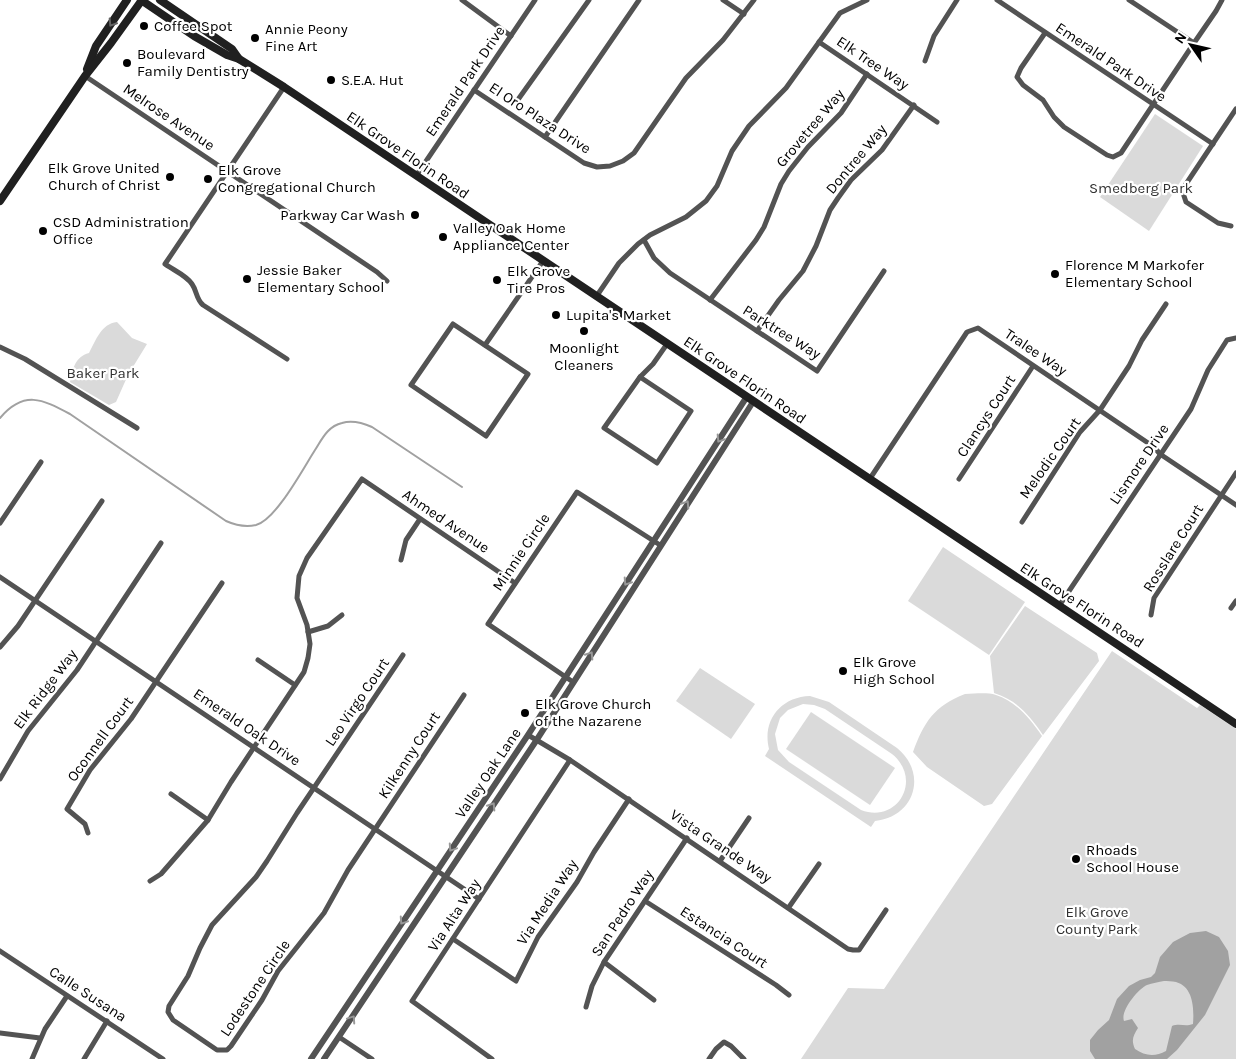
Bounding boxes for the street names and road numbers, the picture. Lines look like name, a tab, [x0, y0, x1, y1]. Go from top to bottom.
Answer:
street label: Emerald Park Drive	[1052, 18, 1170, 106]
street label: Emerald Park Drive	[421, 22, 509, 140]
street label: Elk Tree Way	[833, 32, 913, 94]
street label: El Oro Plaza Drive	[486, 78, 594, 158]
street label: Melrose Avenue	[120, 80, 218, 154]
street label: Grovetree Way	[772, 85, 848, 171]
street label: Elk Grove Florin Road	[343, 107, 473, 203]
street label: Dontree Way	[822, 121, 890, 197]
street label: Parktree Way	[740, 301, 824, 363]
street label: Tralee Way	[1001, 325, 1071, 379]
street label: Elk Grove Florin Road	[680, 332, 810, 428]
street label: Clancys Court	[953, 371, 1019, 460]
street label: Melodic Court	[1015, 414, 1085, 502]
street label: Lismore Drive	[1105, 420, 1173, 508]
street label: Ahmed Avenue	[399, 485, 493, 557]
street label: Rosslare Court	[1139, 501, 1207, 595]
street label: Minnie Circle	[488, 510, 554, 594]
street label: Elk Grove Florin Road	[1017, 558, 1147, 652]
street label: Elk Ridge Way	[9, 646, 81, 732]
street label: Leo Virgo Court	[321, 654, 393, 749]
street label: Emerald Oak Drive	[190, 684, 304, 770]
street label: Oconnell Court	[63, 693, 137, 785]
street label: Kilkenny Court	[374, 708, 444, 802]
street label: Valley Oak Lane	[451, 725, 525, 821]
street label: Vista Grande Way	[667, 805, 775, 887]
street label: Via Media Way	[513, 856, 581, 948]
street label: San Pedro Way	[587, 866, 657, 960]
street label: Via Alta Way	[424, 875, 484, 955]
street label: Estancia Court	[677, 902, 771, 972]
street label: Lodestone Circle	[216, 936, 294, 1040]
street label: Calle Susana	[46, 962, 130, 1026]

